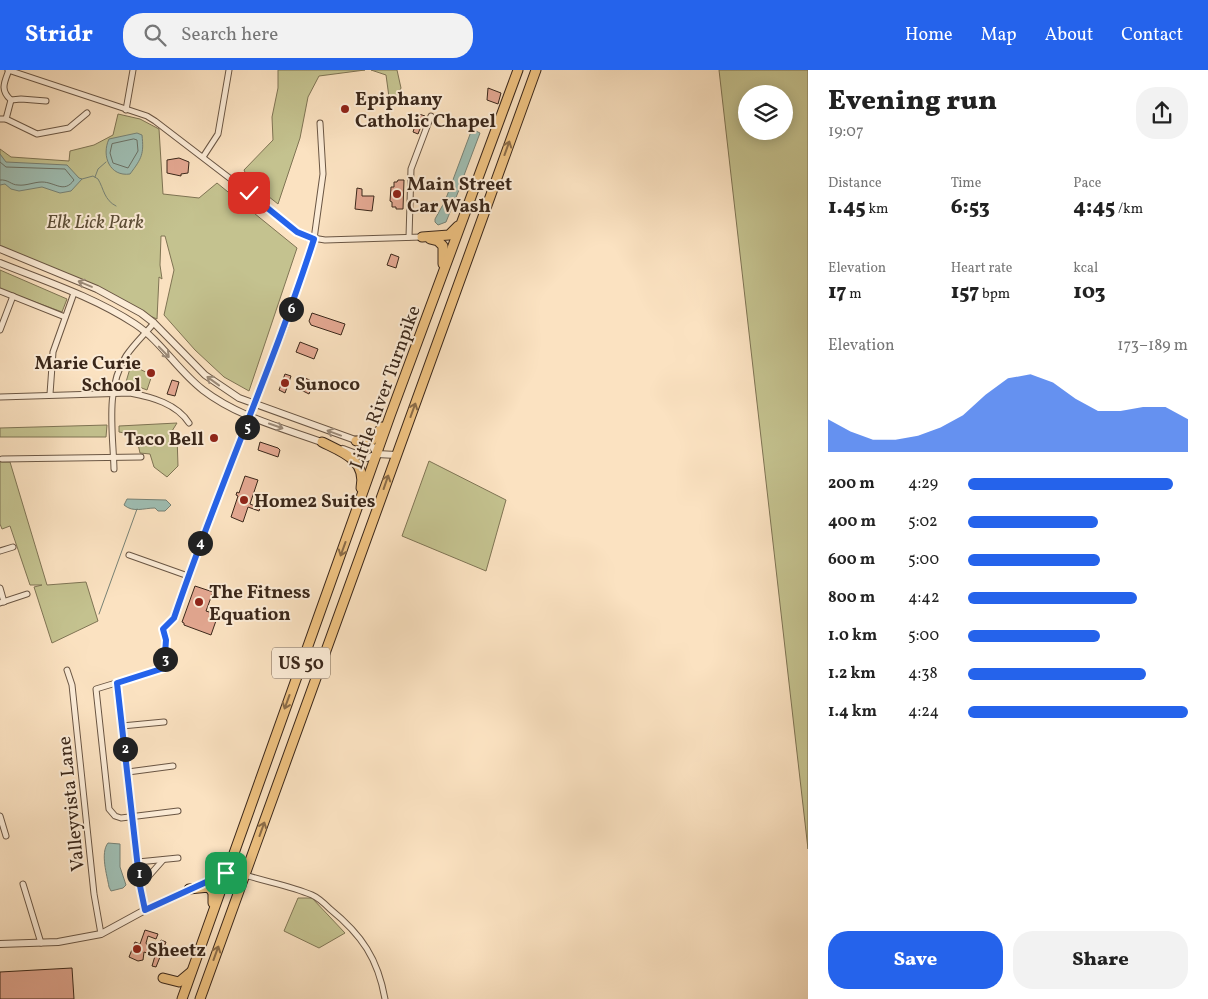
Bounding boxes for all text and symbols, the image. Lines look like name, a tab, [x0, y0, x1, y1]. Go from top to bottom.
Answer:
search box	[123, 13, 473, 58]
text: Stridr	[25, 18, 93, 52]
icon: search	[141, 21, 169, 49]
text: Search here	[181, 22, 278, 48]
text: Home	[905, 23, 953, 48]
text: Map	[981, 23, 1017, 48]
text: About	[1045, 23, 1093, 48]
text: Contact	[1121, 23, 1183, 48]
text: Evening run	[828, 82, 997, 121]
map controls	[738, 85, 793, 140]
button: layers	[738, 85, 793, 140]
place label: Epiphany Catholic Chapel	[355, 87, 496, 135]
button: share	[1136, 87, 1188, 139]
marker: Epiphany Catholic Chapel	[339, 103, 351, 115]
text: 19:07	[828, 121, 864, 143]
one-way arrow	[503, 140, 512, 156]
pin	[228, 172, 270, 214]
place label: Main Street Car Wash	[407, 172, 512, 220]
text: Distance	[828, 174, 882, 193]
text: Time	[951, 174, 981, 193]
text: Pace	[1073, 174, 1101, 193]
icon: check	[235, 179, 263, 207]
marker: Main Street Car Wash	[391, 188, 403, 200]
text: 1.45	[828, 193, 866, 222]
text: 6:53	[951, 193, 990, 222]
text: 4:45	[1073, 193, 1115, 222]
text: km	[866, 200, 888, 219]
text: /km	[1115, 200, 1143, 219]
park label: Elk Lick Park	[46, 210, 144, 236]
text: Elevation	[828, 259, 886, 278]
text: Heart rate	[951, 259, 1012, 278]
text: kcal	[1073, 259, 1098, 278]
text: 17	[828, 278, 847, 307]
text: 157	[951, 278, 979, 307]
text: 103	[1073, 278, 1106, 307]
one-way arrow	[78, 279, 93, 289]
text: m	[847, 285, 862, 304]
text: bpm	[979, 285, 1010, 304]
pin: 6	[278, 296, 304, 322]
text: 6	[288, 300, 295, 319]
street label: Little River Turnpike	[344, 302, 428, 473]
text: Elevation	[828, 335, 895, 357]
text: 173–189 m	[1117, 335, 1188, 357]
one-way arrow	[158, 345, 170, 358]
place label: Marie Curie School	[34, 351, 141, 399]
marker: Marie Curie School	[145, 367, 157, 379]
place label: Sunoco	[295, 372, 360, 398]
one-way arrow	[206, 376, 220, 386]
marker: Sunoco	[279, 377, 291, 389]
one-way arrow	[409, 402, 418, 418]
pin: 5	[234, 414, 260, 440]
text: 5	[244, 418, 251, 437]
one-way arrow	[267, 422, 283, 431]
place label: Taco Bell	[124, 427, 204, 453]
one-way arrow	[327, 428, 343, 437]
marker: Taco Bell	[208, 432, 220, 444]
text: 200 m	[828, 473, 875, 495]
text: 4:29	[908, 473, 938, 495]
one-way arrow	[382, 475, 391, 490]
place label: Home2 Suites	[254, 489, 376, 515]
marker: Home2 Suites	[238, 494, 250, 506]
text: 400 m	[828, 511, 876, 533]
text: 5:02	[908, 511, 938, 533]
pin: 4	[188, 530, 212, 556]
text: 4	[196, 534, 205, 553]
one-way arrow	[338, 541, 347, 556]
text: 600 m	[828, 549, 875, 571]
text: 5:00	[908, 549, 939, 571]
place label: The Fitness Equation	[209, 580, 311, 628]
text: 800 m	[828, 587, 875, 609]
text: 4:42	[908, 587, 939, 609]
marker: The Fitness Equation	[193, 596, 205, 608]
text: 1.0 km	[828, 625, 877, 647]
text: 5:00	[908, 625, 939, 647]
pin: 3	[152, 646, 178, 672]
road number: US 50	[272, 648, 330, 678]
text: 3	[162, 650, 169, 669]
text: 1.2 km	[828, 663, 876, 685]
text: 4:38	[908, 663, 938, 685]
one-way arrow	[282, 693, 291, 709]
text: 1.4 km	[828, 701, 877, 723]
text: 4:24	[908, 701, 939, 723]
street label: Valleyvista Lane	[52, 735, 92, 873]
pin: 2	[112, 736, 138, 762]
text: 2	[122, 740, 129, 759]
one-way arrow	[258, 822, 267, 838]
pin	[205, 852, 247, 894]
icon: arrive	[212, 859, 240, 887]
pin: 1	[126, 862, 152, 886]
text: 1	[137, 865, 142, 884]
button: Save	[828, 931, 1003, 989]
button: Share	[1013, 931, 1188, 989]
place label: Sheetz	[147, 938, 206, 964]
marker: Sheetz	[131, 943, 143, 955]
one-way arrow	[212, 946, 221, 961]

